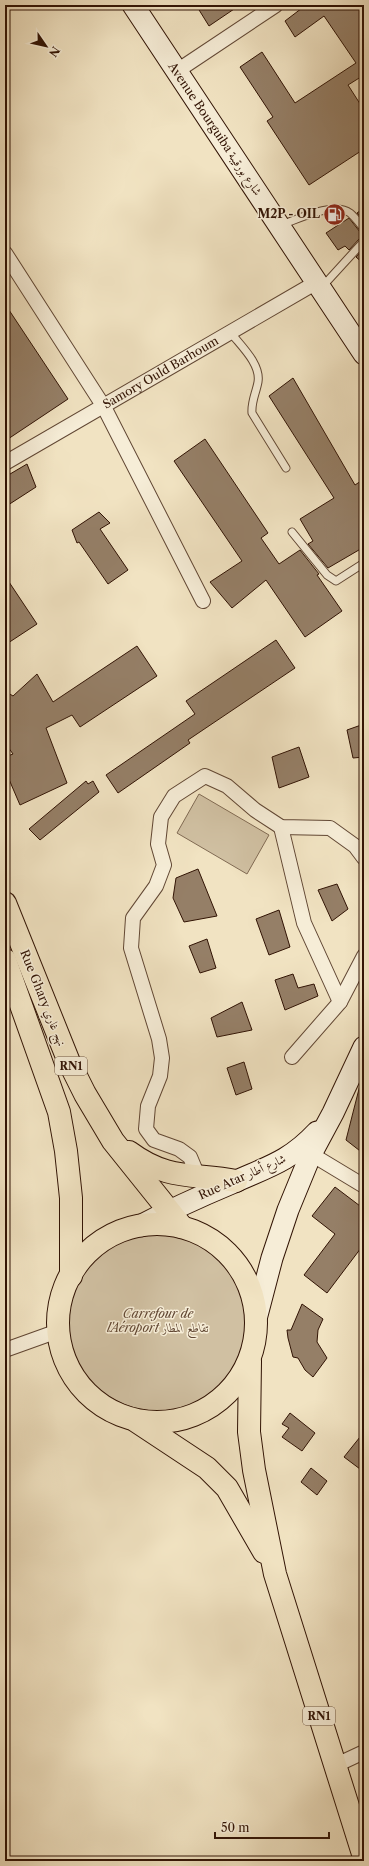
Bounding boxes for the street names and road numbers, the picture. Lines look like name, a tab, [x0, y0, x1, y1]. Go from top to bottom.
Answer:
street label: Avenue Bourguiba شارع بورقيبة	[161, 59, 266, 200]
street label: Samory Ould Barhoum	[100, 333, 221, 412]
street label: Rue Ghary نهج غاري	[14, 947, 70, 1050]
road number: RN1	[55, 1057, 87, 1075]
street label: Rue Atar شارع أطار	[196, 1150, 290, 1206]
road number: RN1	[303, 1707, 335, 1725]

